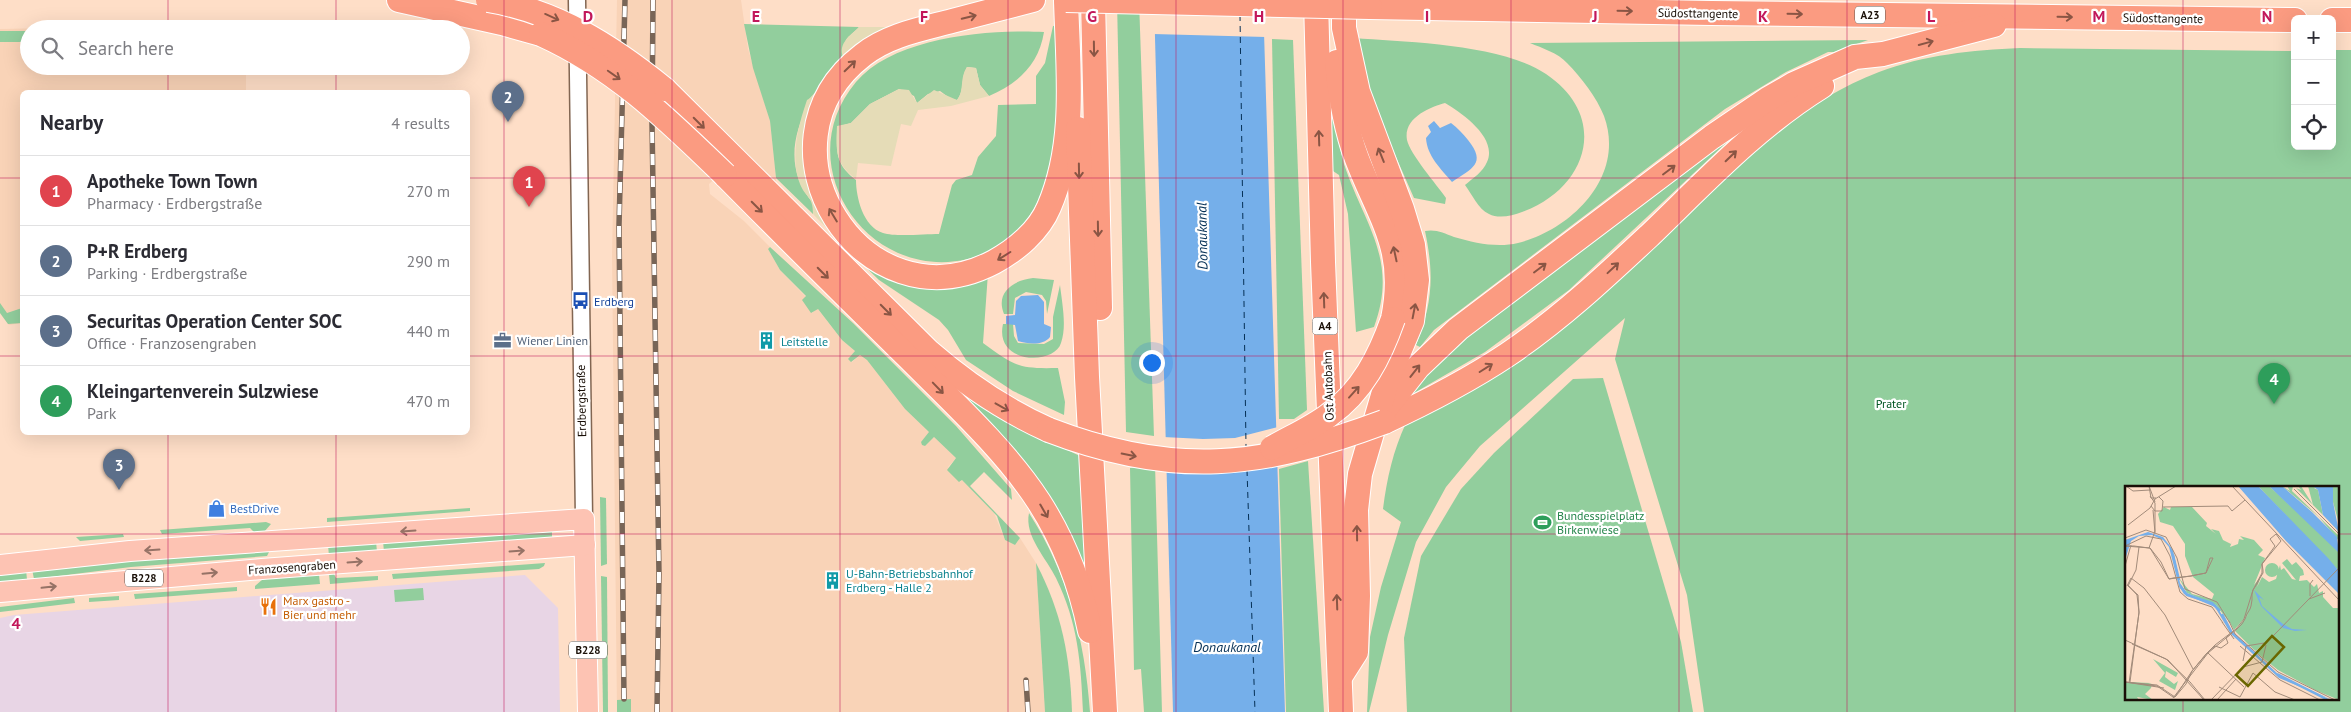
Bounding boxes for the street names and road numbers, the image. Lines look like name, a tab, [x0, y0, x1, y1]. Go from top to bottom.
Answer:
street label: Südosttangente	[1658, 5, 1738, 21]
road number: A23	[1855, 6, 1885, 24]
street label: Südosttangente	[2123, 10, 2203, 26]
road number: A4	[1312, 318, 1338, 334]
street label: Ost Autobahn	[1319, 351, 1337, 421]
street label: Erdbergstraße	[573, 365, 589, 437]
street label: Franzosengraben	[248, 556, 336, 578]
road number: B228	[125, 570, 163, 586]
road number: B228	[569, 642, 607, 658]

